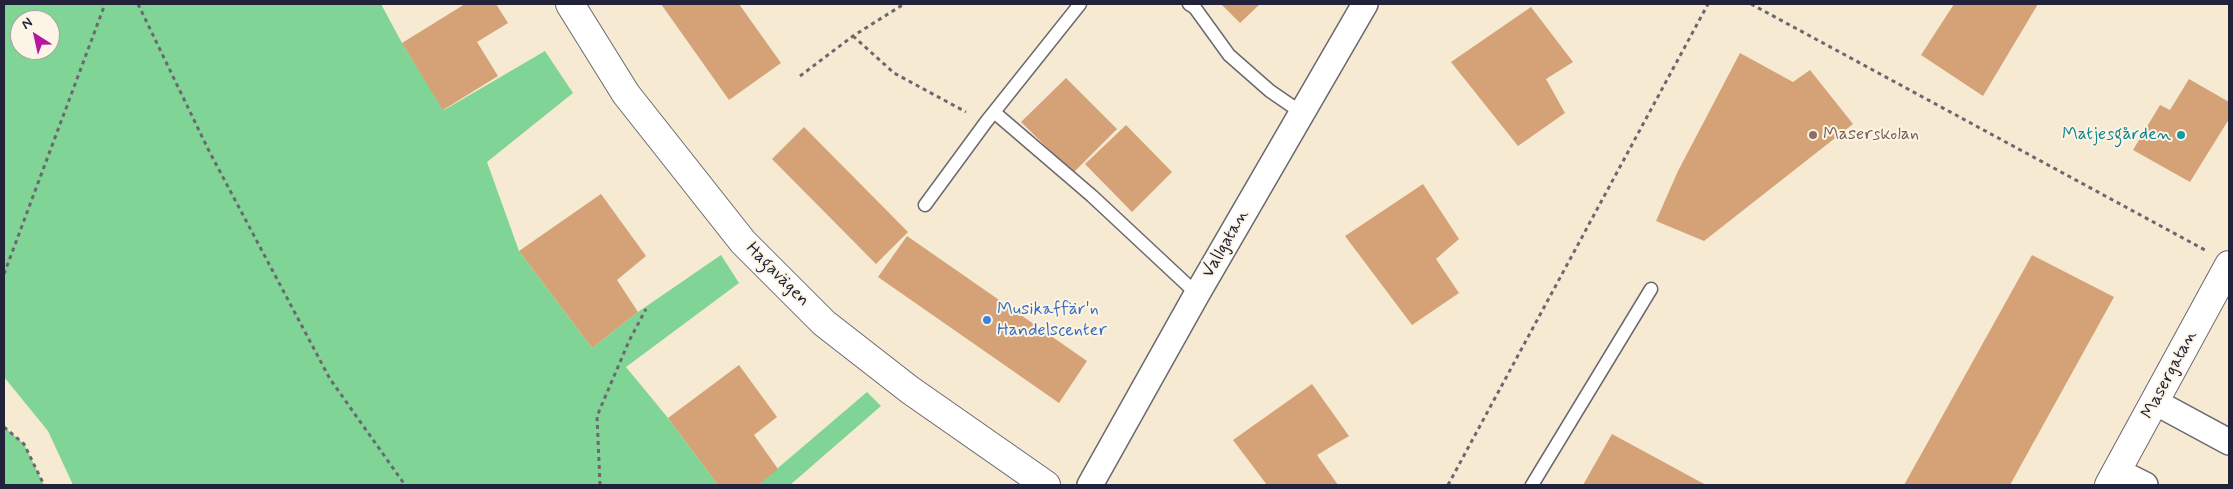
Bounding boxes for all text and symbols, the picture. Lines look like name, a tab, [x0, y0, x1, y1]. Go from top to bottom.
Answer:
north arrow	[10, 10, 60, 60]
text: N	[18, 13, 36, 34]
place label: Maserskolan	[1823, 124, 1919, 146]
place label: Matjesgården	[2062, 124, 2171, 146]
marker: Maserskolan	[1807, 129, 1819, 141]
marker: Matjesgården	[2175, 129, 2187, 141]
street label: Vallgatan	[1198, 206, 1254, 282]
street label: Hagavägen	[740, 238, 814, 312]
place label: Musikaffär'n Handelscenter	[997, 299, 1107, 342]
marker: Musikaffär'n Handelscenter	[981, 314, 993, 326]
street label: Masergatan	[2138, 327, 2202, 423]

